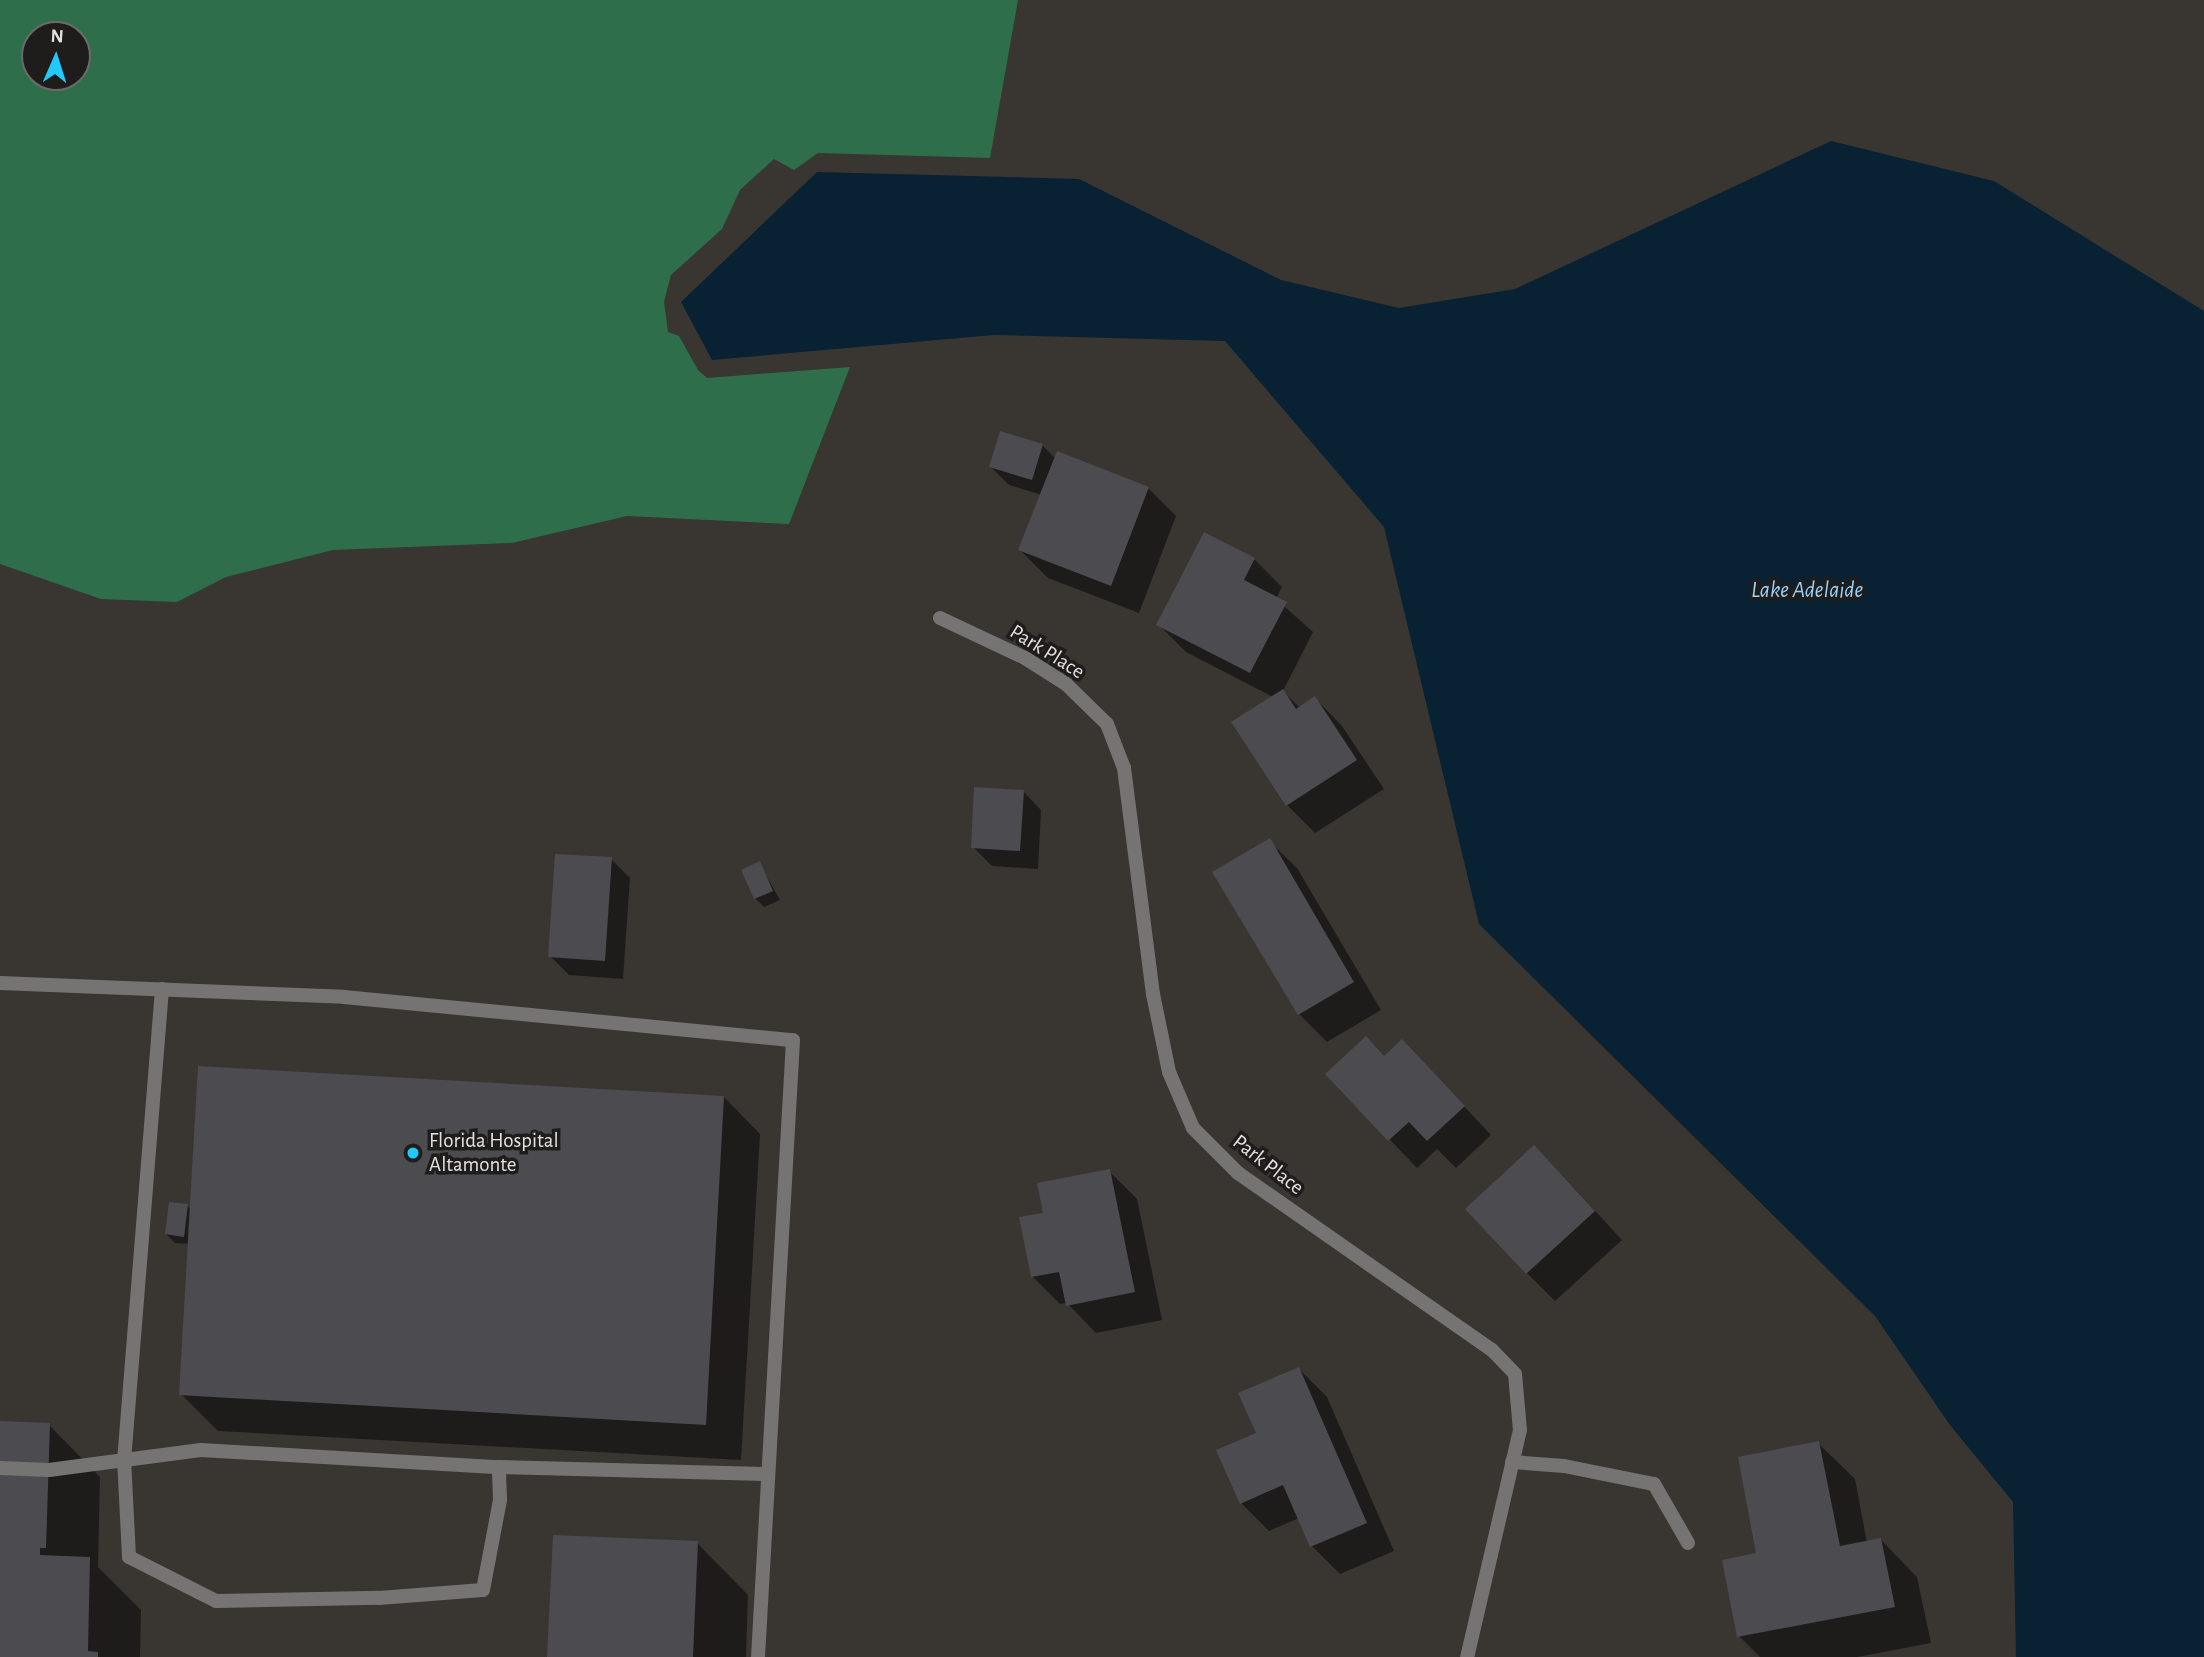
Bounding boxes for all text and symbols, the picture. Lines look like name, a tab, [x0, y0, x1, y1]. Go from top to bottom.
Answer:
north arrow	[21, 21, 91, 91]
text: N	[50, 27, 64, 46]
water label: Lake Adelaide	[1751, 577, 1863, 605]
street label: Park Place	[1005, 619, 1089, 685]
place label: Florida Hospital Altamonte	[429, 1128, 559, 1178]
street label: Park Place	[1227, 1129, 1309, 1201]
marker: Florida Hospital Altamonte	[403, 1143, 423, 1163]

